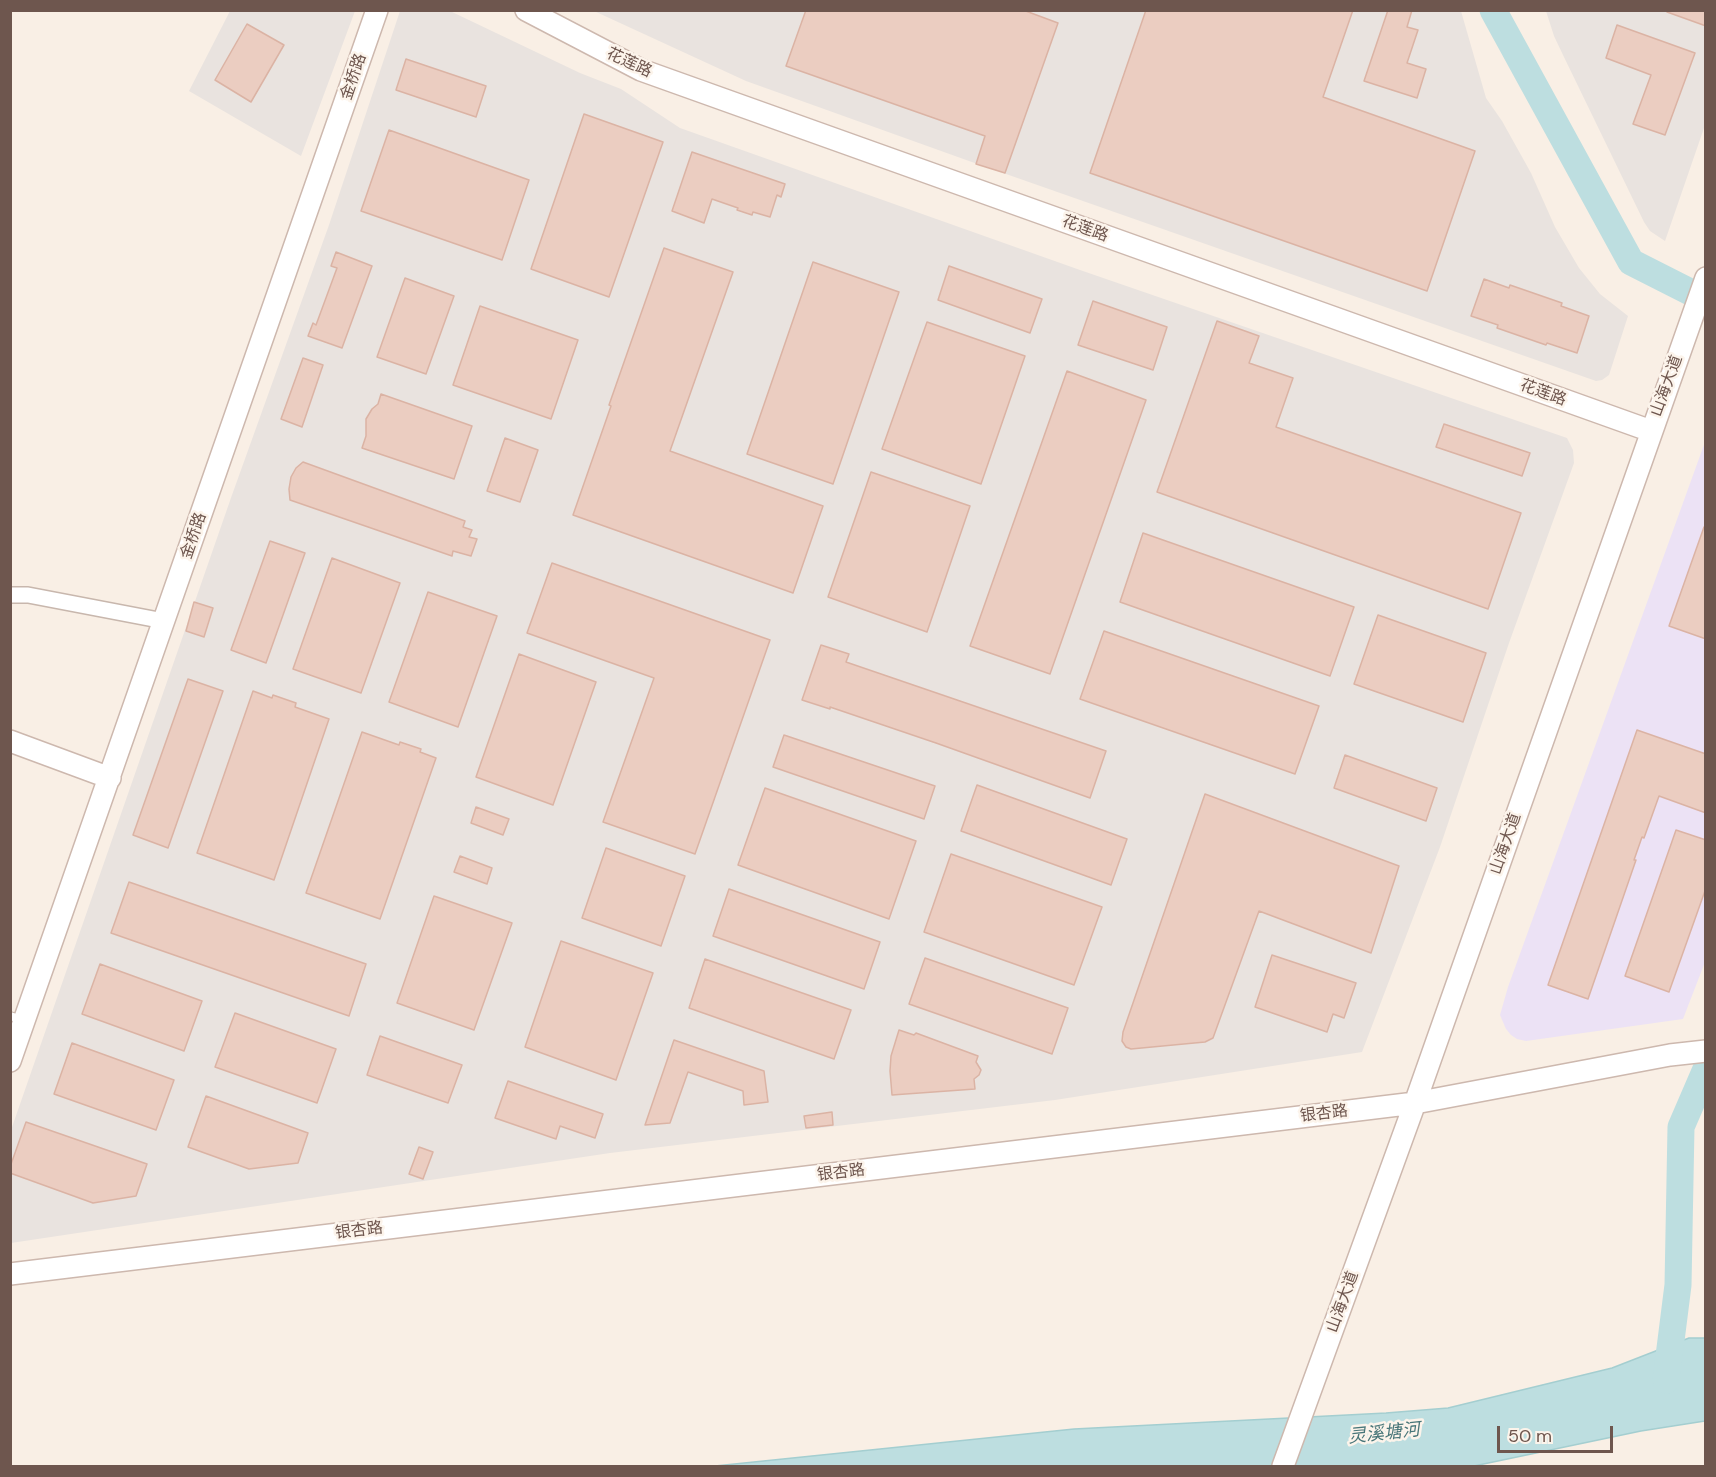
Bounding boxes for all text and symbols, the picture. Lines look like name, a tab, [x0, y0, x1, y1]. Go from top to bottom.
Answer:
street label: 花莲路	[603, 44, 655, 82]
street label: 金桥路	[337, 51, 371, 103]
street label: 花莲路	[1059, 212, 1111, 246]
street label: 山海大道	[1647, 353, 1687, 419]
street label: 花莲路	[1517, 376, 1569, 410]
street label: 金桥路	[177, 510, 211, 562]
street label: 山海大道	[1487, 811, 1525, 877]
street label: 银杏路	[1299, 1102, 1349, 1126]
street label: 银杏路	[816, 1161, 866, 1185]
street label: 银杏路	[334, 1219, 384, 1243]
street label: 山海大道	[1323, 1269, 1363, 1335]
scale bar	[1500, 1414, 1616, 1452]
water label: 灵溪塘河	[1347, 1419, 1421, 1449]
text: 50 m	[1508, 1424, 1552, 1448]

